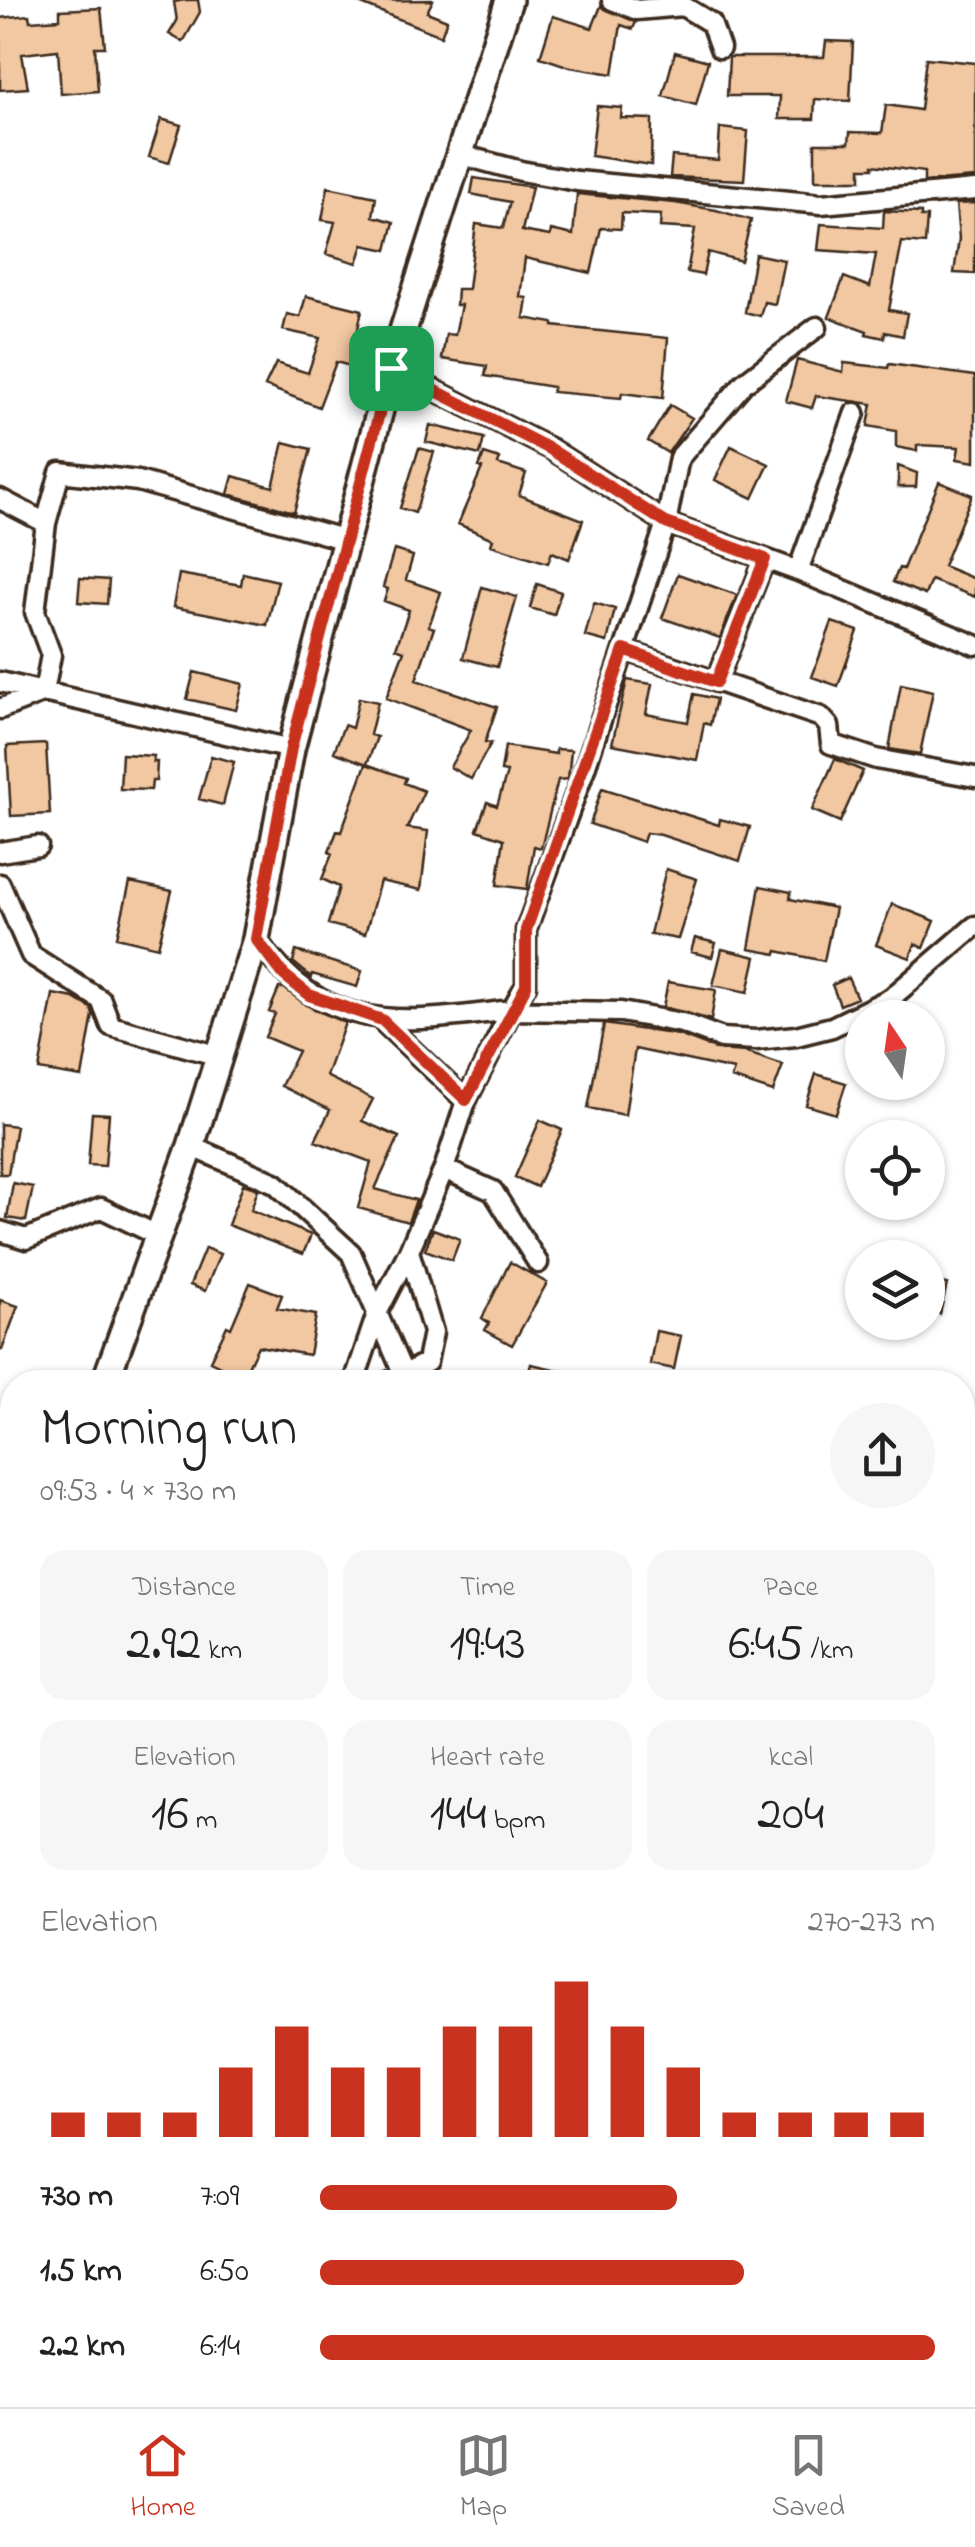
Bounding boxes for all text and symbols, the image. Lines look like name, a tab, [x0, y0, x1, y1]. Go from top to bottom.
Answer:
pin	[349, 326, 434, 411]
icon: arrive	[364, 341, 419, 396]
north arrow	[845, 1000, 945, 1100]
map controls	[845, 1000, 945, 1340]
button: locate	[845, 1120, 945, 1220]
button: layers	[845, 1240, 945, 1340]
text: Morning run	[40, 1391, 297, 1471]
button: share	[830, 1403, 935, 1508]
text: 09:53 · 4 × 730 m	[40, 1469, 236, 1516]
text: Distance	[133, 1568, 236, 1609]
text: Time	[460, 1568, 515, 1609]
text: Pace	[764, 1568, 818, 1609]
text: 2.92	[126, 1609, 201, 1682]
text: 19:43	[449, 1609, 526, 1682]
text: 6:45	[728, 1609, 804, 1682]
text: km	[201, 1631, 242, 1672]
text: /km	[804, 1631, 853, 1672]
text: Elevation	[133, 1738, 236, 1779]
text: Heart rate	[430, 1738, 545, 1779]
text: kcal	[769, 1738, 813, 1779]
text: 16	[151, 1779, 189, 1852]
text: 144	[430, 1779, 487, 1852]
text: 204	[757, 1779, 824, 1852]
text: m	[189, 1801, 217, 1842]
text: bpm	[487, 1801, 545, 1842]
text: Elevation	[40, 1900, 158, 1947]
text: 270–273 m	[808, 1900, 935, 1947]
text: 730 m	[40, 2174, 113, 2221]
text: 7:09	[200, 2174, 239, 2221]
text: 1.5 km	[40, 2249, 122, 2296]
text: 6:50	[200, 2249, 249, 2296]
text: 2.2 km	[40, 2324, 125, 2371]
text: 6:14	[200, 2324, 240, 2371]
tab: Home	[130, 2428, 195, 2529]
tab: Map	[456, 2428, 511, 2529]
tab: Saved	[772, 2428, 845, 2529]

